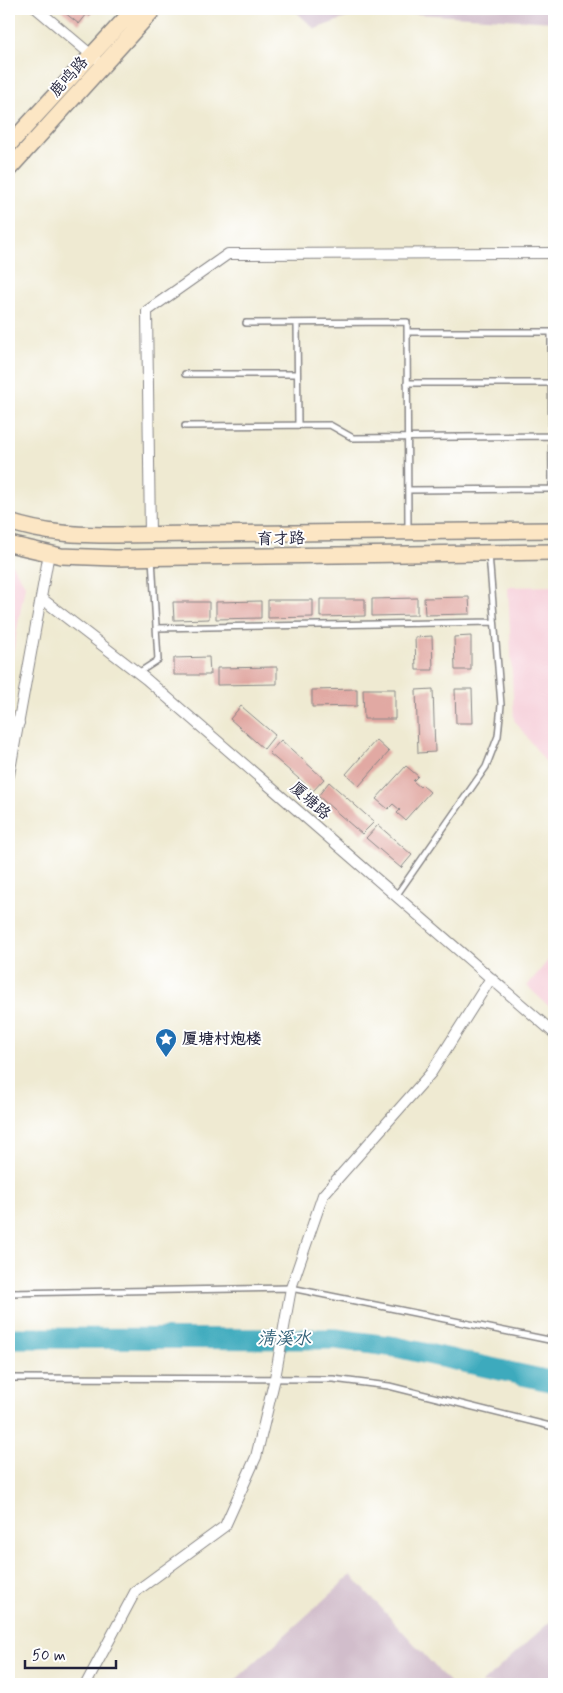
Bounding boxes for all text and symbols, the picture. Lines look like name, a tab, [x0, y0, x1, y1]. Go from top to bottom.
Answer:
street label: 鹿鸣路	[45, 52, 93, 102]
street label: 育才路	[257, 528, 305, 550]
street label: 厦塘路	[285, 777, 335, 825]
place icon: 厦塘村炮楼	[154, 1027, 178, 1058]
place label: 厦塘村炮楼	[182, 1029, 262, 1050]
water label: 清溪水	[257, 1327, 312, 1351]
scale bar	[25, 1638, 116, 1670]
text: 50 m	[32, 1646, 66, 1666]

